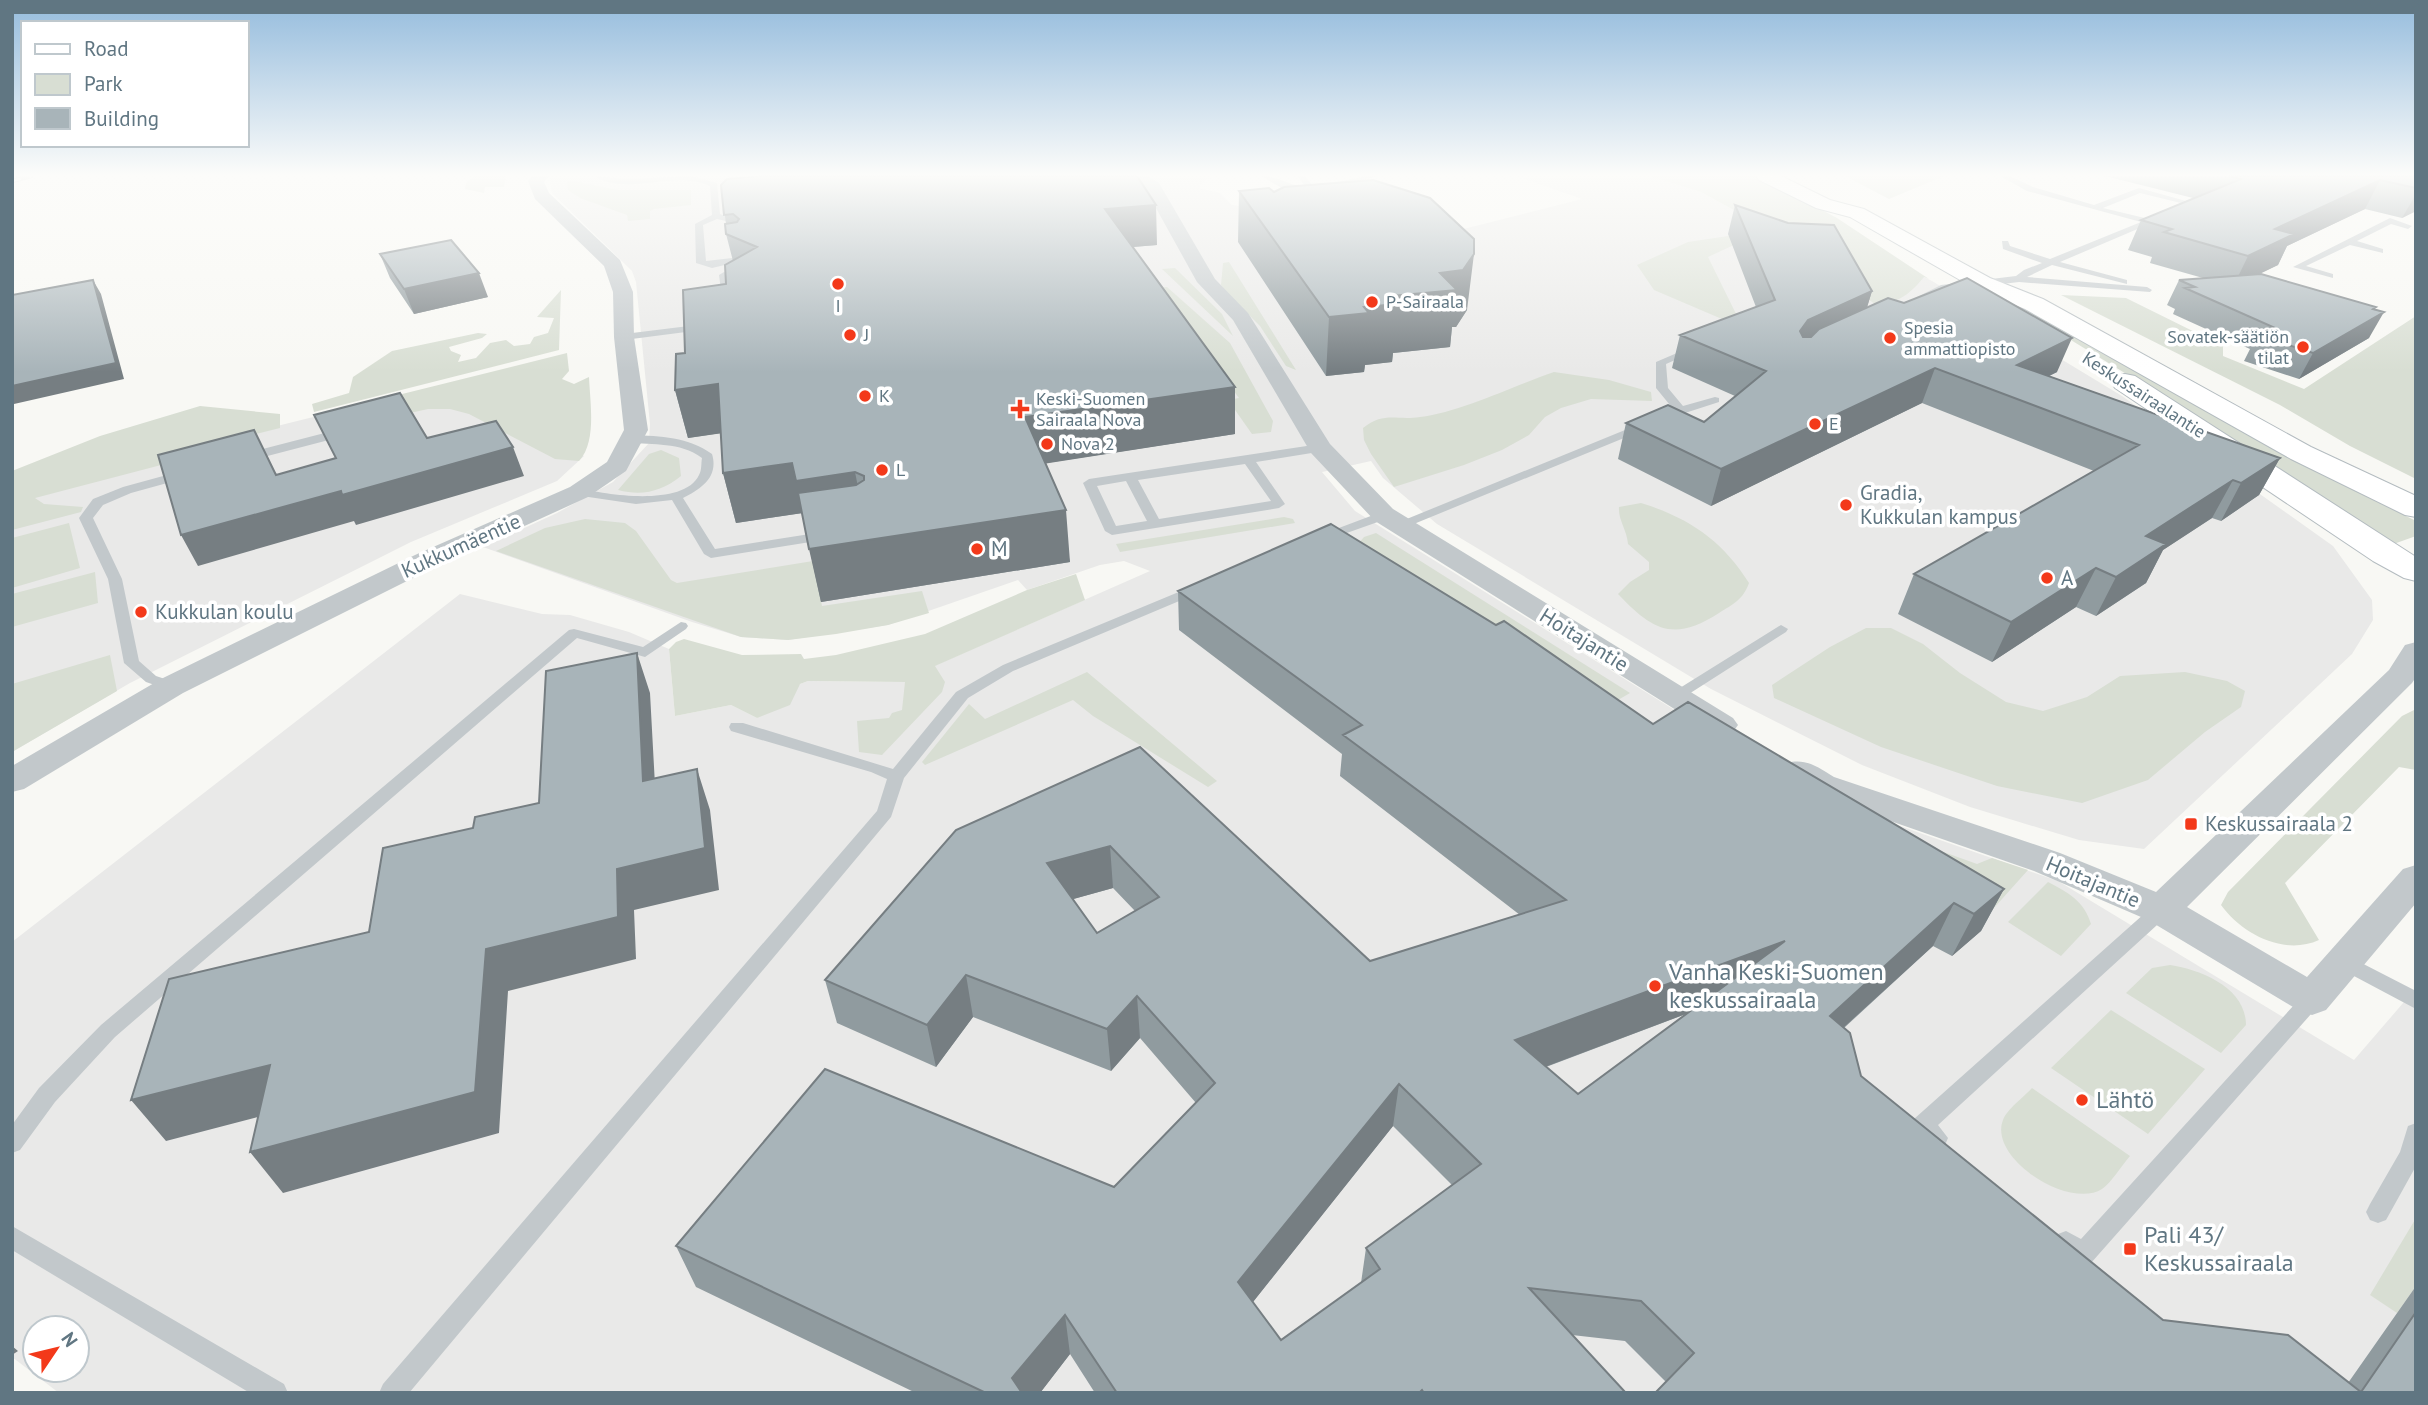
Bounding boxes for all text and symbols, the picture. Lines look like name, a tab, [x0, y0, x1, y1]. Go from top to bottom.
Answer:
legend	[21, 21, 248, 147]
text: Road	[84, 35, 128, 62]
text: Park	[84, 70, 123, 97]
text: Building	[84, 105, 159, 132]
marker: I	[830, 276, 846, 292]
place label: P-Sairaala	[1386, 290, 1464, 313]
place label: I	[835, 294, 841, 317]
marker: P-Sairaala	[1364, 294, 1380, 310]
place label: Spesia ammattiopisto	[1904, 316, 2015, 360]
place label: J	[863, 323, 869, 346]
place label: Sovatek-säätiön tilat	[2167, 325, 2289, 369]
marker: J	[842, 327, 858, 343]
marker: Spesia ammattiopisto	[1882, 330, 1898, 346]
marker: Sovatek-säätiön tilat	[2295, 339, 2311, 355]
street label: Keskussairaalantie	[2078, 346, 2210, 443]
place label: K	[879, 384, 890, 407]
place label: Keski-Suomen Sairaala Nova	[1036, 387, 1145, 431]
marker: K	[857, 388, 873, 404]
marker: Keski-Suomen Sairaala Nova	[1010, 399, 1030, 419]
place label: E	[1829, 412, 1839, 435]
marker: E	[1807, 416, 1823, 432]
place label: Nova 2	[1061, 432, 1115, 455]
marker: Nova 2	[1039, 436, 1055, 452]
place label: L	[896, 458, 905, 481]
marker: L	[874, 462, 890, 478]
place label: Gradia, Kukkulan kampus	[1860, 479, 2018, 530]
marker: Gradia, Kukkulan kampus	[1838, 497, 1854, 513]
street label: Kukkumäentie	[397, 507, 525, 584]
place label: M	[991, 535, 1008, 562]
marker: M	[969, 541, 985, 557]
place label: A	[2061, 564, 2074, 591]
marker: A	[2039, 570, 2055, 586]
place label: Kukkulan koulu	[155, 598, 293, 625]
street label: Hoitajantie	[1535, 602, 1634, 677]
marker: Kukkulan koulu	[133, 604, 149, 620]
place label: Keskussairaala 2	[2205, 810, 2353, 837]
marker: Keskussairaala 2	[2183, 816, 2199, 832]
street label: Hoitajantie	[2042, 850, 2144, 913]
place label: Vanha Keski-Suomen keskussairaala	[1668, 956, 1884, 1015]
marker: Vanha Keski-Suomen keskussairaala	[1647, 978, 1663, 994]
place label: Lähtö	[2096, 1084, 2154, 1115]
marker: Lähtö	[2074, 1092, 2090, 1108]
place label: Pali 43/ Keskussairaala	[2144, 1219, 2294, 1278]
marker: Pali 43/ Keskussairaala	[2122, 1241, 2138, 1257]
north arrow	[21, 1314, 91, 1384]
text: N	[57, 1327, 83, 1351]

